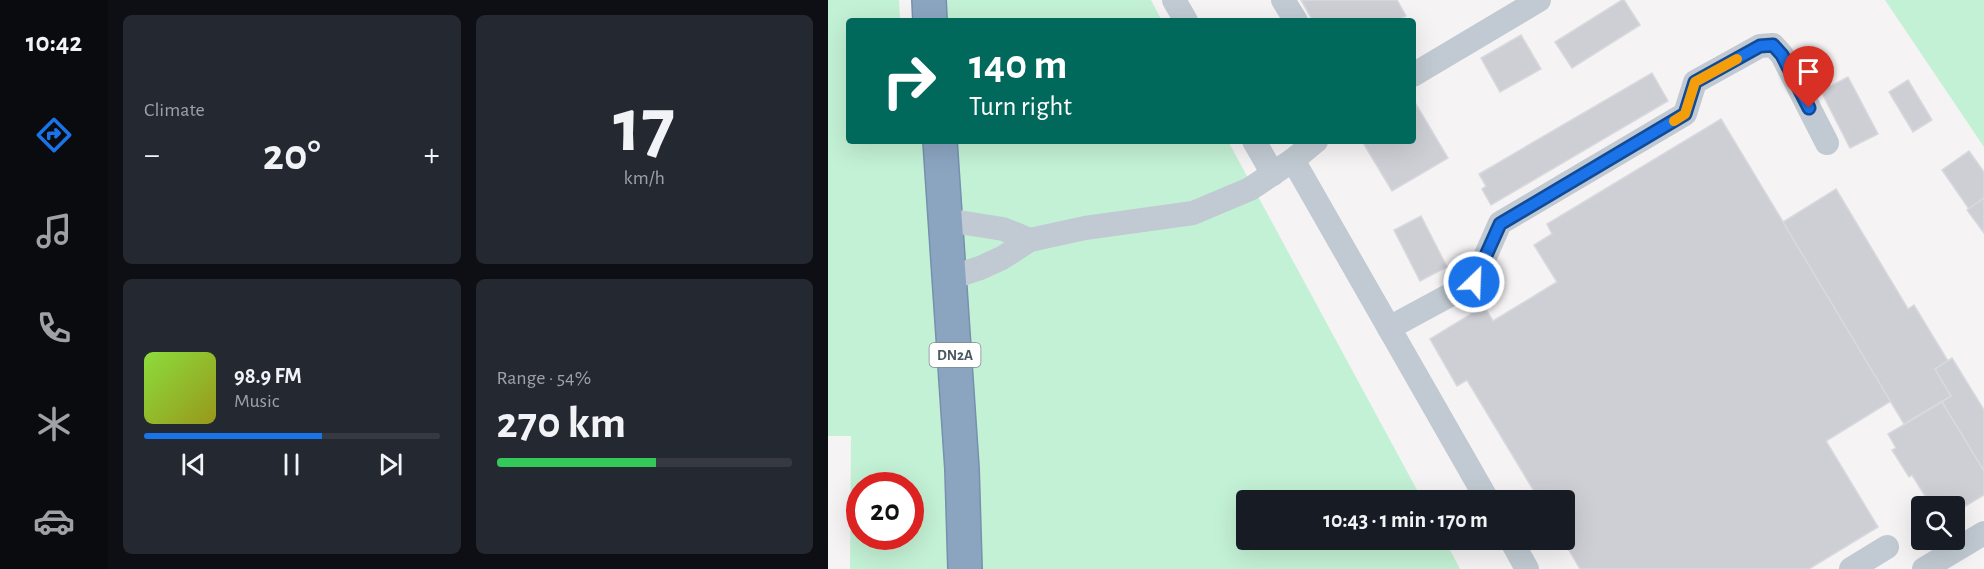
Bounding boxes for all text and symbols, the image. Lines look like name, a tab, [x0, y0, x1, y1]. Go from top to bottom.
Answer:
text: 10:42	[26, 29, 82, 56]
icon: right	[870, 42, 948, 120]
text: 140 m	[969, 44, 1067, 86]
pin	[1783, 46, 1834, 108]
icon: arrive	[1792, 55, 1825, 88]
text: 17	[613, 88, 675, 166]
text: Turn right	[969, 93, 1072, 120]
text: Climate	[144, 100, 205, 120]
icon: directions	[33, 114, 75, 156]
text: 20°	[263, 133, 321, 178]
text: −	[144, 139, 160, 172]
text: +	[424, 139, 439, 172]
text: km/h	[624, 168, 665, 188]
icon: music	[33, 210, 75, 252]
position arrow	[1442, 250, 1506, 314]
icon: phone	[33, 307, 75, 349]
road number: DN2A	[930, 343, 980, 367]
text: 98.9 FM	[234, 365, 302, 387]
text: Range · 54%	[497, 368, 591, 388]
text: Music	[234, 391, 280, 411]
text: 270 km	[497, 401, 626, 446]
icon: climate	[33, 403, 75, 445]
icon: previous	[177, 448, 210, 481]
icon: pause	[275, 448, 308, 481]
icon: next	[374, 448, 407, 481]
speed limit sign: 20	[846, 472, 924, 550]
map controls	[1911, 496, 1965, 550]
button: search	[1911, 496, 1965, 550]
icon: car	[33, 500, 75, 542]
text: 10:43 · 1 min · 170 m	[1323, 509, 1488, 531]

